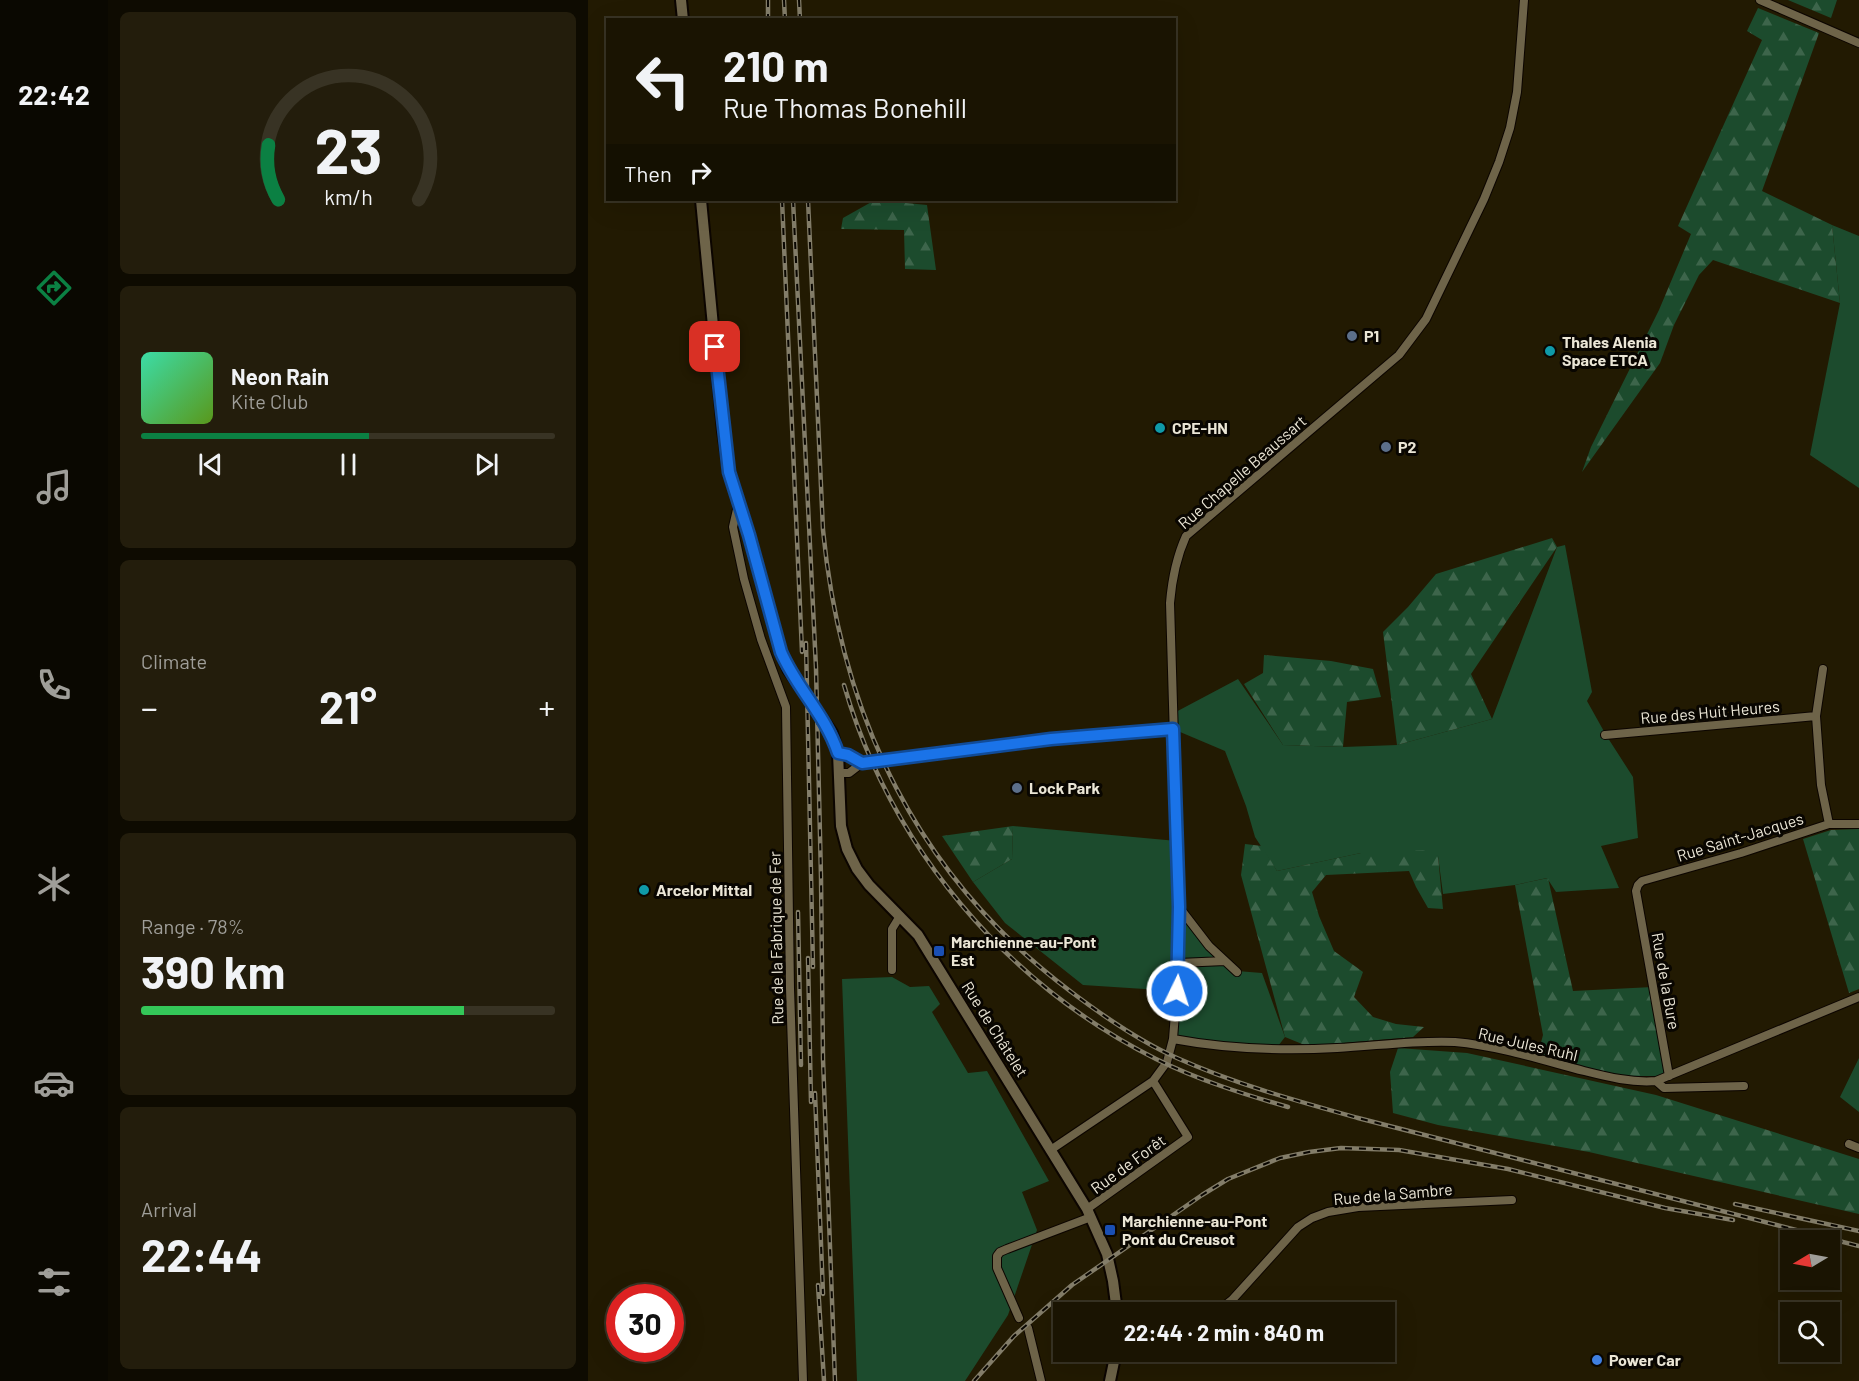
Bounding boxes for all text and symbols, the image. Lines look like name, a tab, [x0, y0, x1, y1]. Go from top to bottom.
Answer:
text: 210 m	[723, 40, 829, 90]
icon: left	[624, 42, 702, 120]
text: 22:42	[18, 78, 90, 110]
text: Rue Thomas Bonehill	[723, 91, 967, 123]
text: 23	[314, 112, 382, 186]
icon: right	[684, 156, 717, 189]
text: Then	[624, 160, 672, 186]
text: km/h	[324, 184, 372, 209]
icon: directions	[33, 267, 75, 309]
pin	[689, 321, 740, 372]
place label: P1	[1364, 326, 1379, 345]
marker: P1	[1345, 329, 1359, 343]
icon: arrive	[698, 330, 731, 363]
place label: Thales Alenia Space ETCA	[1562, 332, 1657, 369]
marker: Thales Alenia Space ETCA	[1543, 344, 1557, 358]
text: Neon Rain	[231, 363, 329, 389]
text: Kite Club	[231, 389, 308, 413]
street label: Rue Chapelle Beaussart	[1174, 411, 1310, 532]
place label: CPE-HN	[1172, 418, 1228, 437]
marker: CPE-HN	[1153, 421, 1167, 435]
place label: P2	[1398, 437, 1417, 456]
marker: P2	[1379, 440, 1393, 454]
icon: previous	[194, 448, 227, 481]
icon: pause	[332, 448, 365, 481]
icon: next	[470, 448, 503, 481]
icon: music	[33, 466, 75, 508]
text: Climate	[141, 649, 207, 673]
icon: phone	[33, 664, 75, 706]
text: 21°	[319, 679, 377, 733]
text: −	[141, 687, 158, 727]
text: +	[539, 687, 555, 727]
street label: Rue des Huit Heures	[1640, 696, 1780, 727]
place label: Lock Park	[1029, 778, 1100, 797]
marker: Lock Park	[1010, 781, 1024, 795]
street label: Rue Saint-Jacques	[1674, 808, 1805, 865]
street label: Rue de la Fabrique de Fer	[764, 851, 787, 1025]
icon: climate	[33, 863, 75, 905]
place label: Arcelor Mittal	[656, 880, 752, 899]
marker: Arcelor Mittal	[637, 883, 651, 897]
text: Range · 78%	[141, 914, 245, 938]
street label: Rue de la Bure	[1649, 931, 1684, 1031]
place label: Marchienne-au-Pont Est	[951, 932, 1096, 969]
text: 390 km	[141, 944, 285, 998]
marker: Marchienne-au-Pont Est	[932, 944, 946, 958]
position arrow	[1145, 959, 1209, 1023]
street label: Rue de Châtelet	[958, 977, 1032, 1080]
street label: Rue Jules Ruhl	[1477, 1023, 1580, 1064]
icon: car	[33, 1062, 75, 1104]
street label: Rue de Forêt	[1087, 1130, 1169, 1197]
street label: Rue de la Sambre	[1333, 1179, 1453, 1208]
text: Arrival	[141, 1197, 197, 1221]
place label: Marchienne-au-Pont Pont du Creusot	[1122, 1211, 1267, 1248]
marker: Marchienne-au-Pont Pont du Creusot	[1103, 1223, 1117, 1237]
text: 22:44	[141, 1227, 262, 1281]
north arrow	[1780, 1230, 1840, 1290]
map controls	[1780, 1230, 1840, 1362]
icon: filters	[33, 1261, 75, 1303]
speed limit sign: 30	[606, 1284, 684, 1362]
button: search	[1780, 1302, 1840, 1362]
text: 22:44 · 2 min · 840 m	[1124, 1319, 1324, 1345]
place label: Power Car	[1609, 1350, 1681, 1369]
marker: Power Car	[1590, 1353, 1604, 1367]

